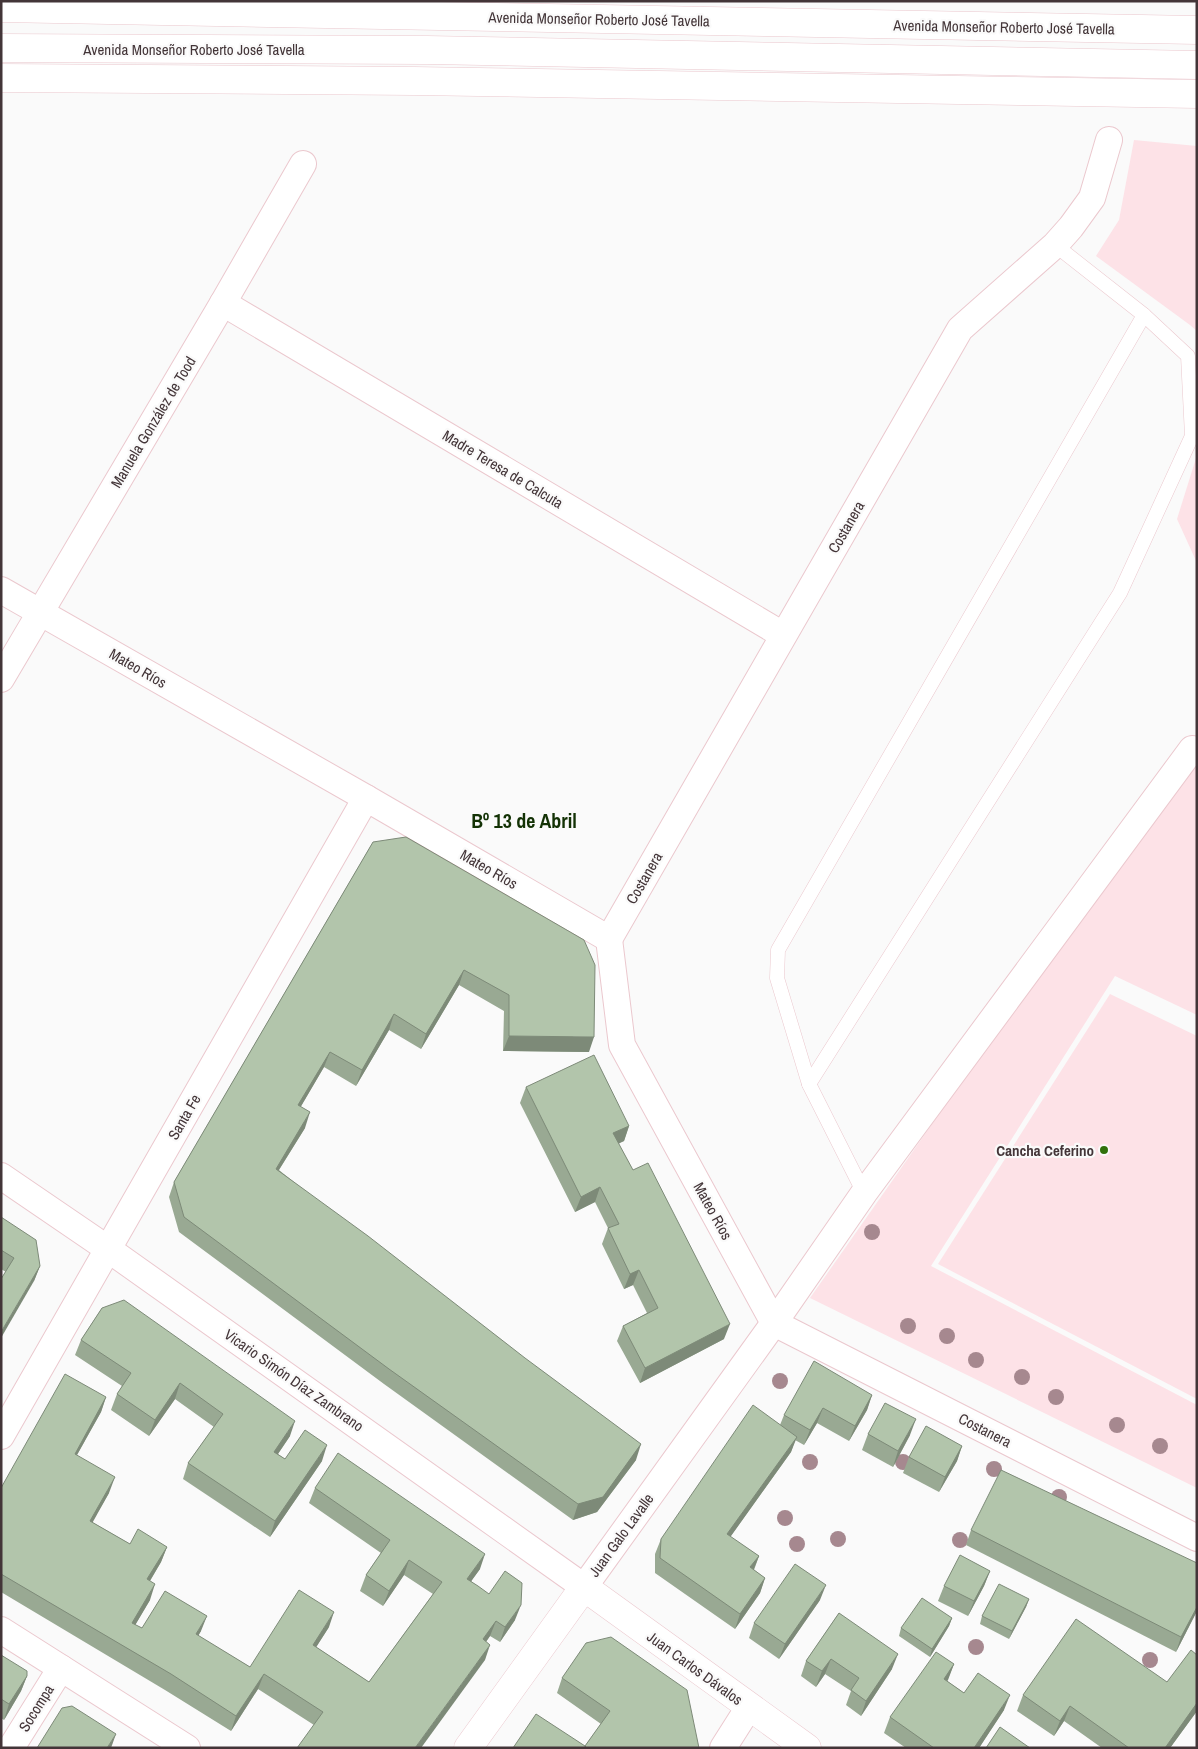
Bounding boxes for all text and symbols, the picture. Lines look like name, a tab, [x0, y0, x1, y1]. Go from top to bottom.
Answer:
street label: Avenida Monseñor Roberto José Tavella	[487, 7, 710, 31]
street label: Avenida Monseñor Roberto José Tavella	[892, 15, 1115, 39]
street label: Avenida Monseñor Roberto José Tavella	[82, 39, 305, 60]
street label: Manuela González de Tood	[105, 352, 201, 492]
street label: Madre Teresa de Calcuta	[439, 425, 567, 513]
street label: Costanera	[823, 497, 869, 557]
street label: Mateo Ríos	[106, 643, 170, 693]
district label: Bº 13 de Abril	[471, 807, 577, 834]
street label: Mateo Ríos	[457, 844, 521, 894]
street label: Costanera	[621, 848, 667, 908]
street label: Santa Fe	[163, 1090, 206, 1144]
place label: Cancha Ceferino	[996, 1140, 1094, 1161]
marker: Cancha Ceferino	[1098, 1144, 1110, 1156]
street label: Mateo Ríos	[689, 1178, 737, 1244]
street label: Vicario Simón Díaz Zambrano	[220, 1324, 368, 1436]
street label: Costanera	[955, 1408, 1015, 1452]
street label: Juan Galo Lavalle	[584, 1489, 659, 1581]
street label: Juan Carlos Dávalos	[643, 1626, 747, 1710]
street label: Socompa	[13, 1680, 59, 1736]

